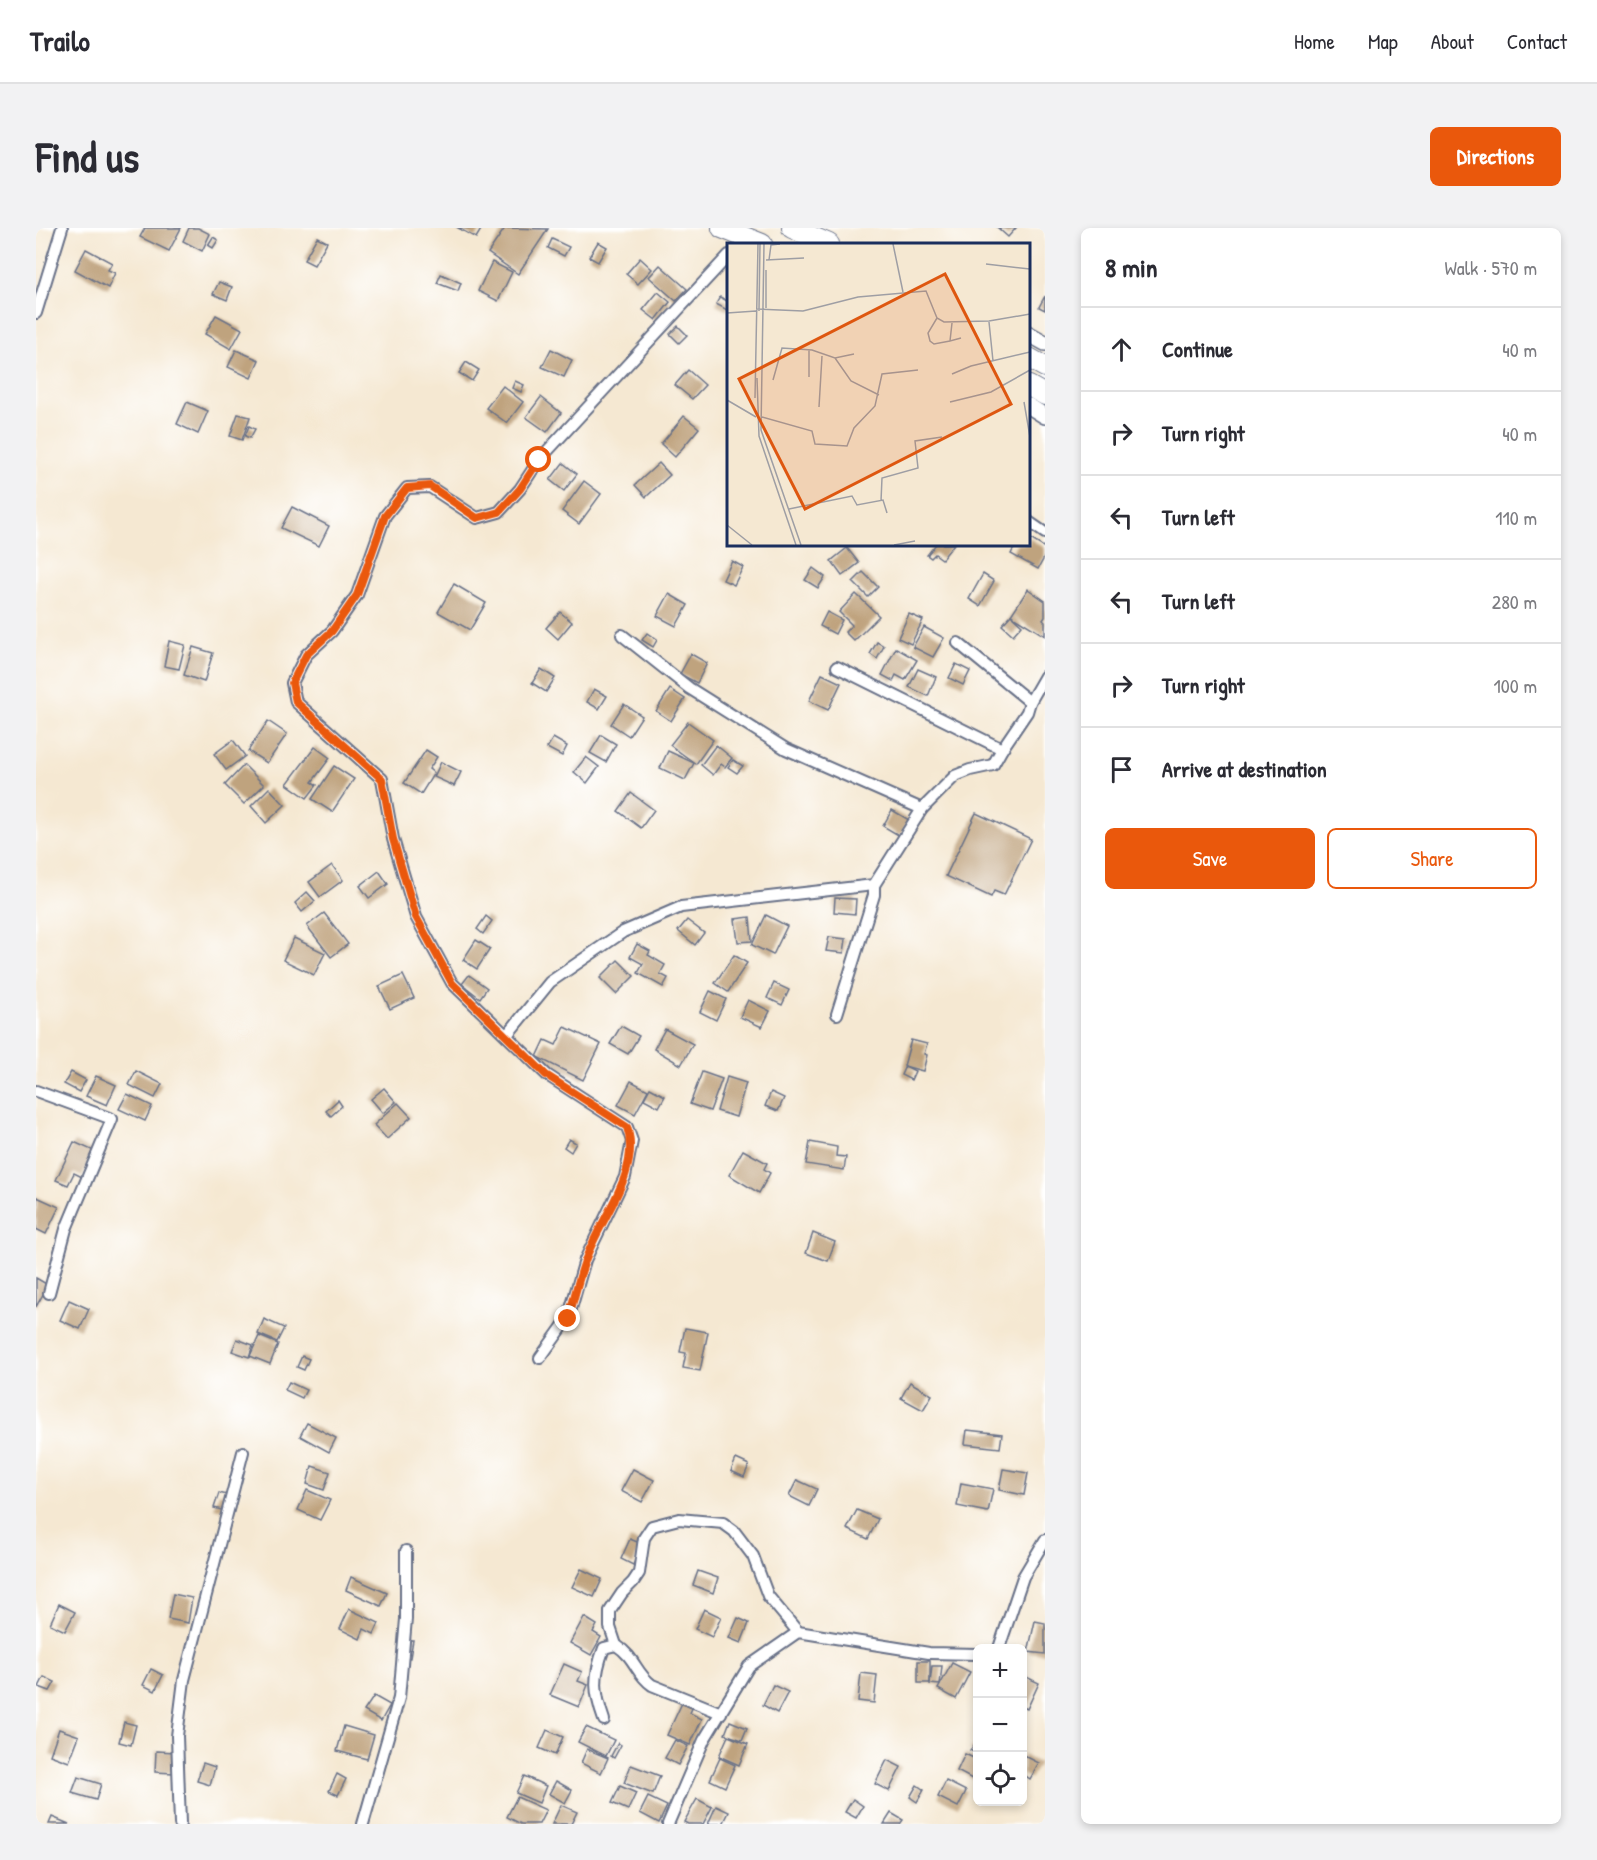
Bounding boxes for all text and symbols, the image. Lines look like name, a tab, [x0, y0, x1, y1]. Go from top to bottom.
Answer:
text: Trailo	[30, 22, 90, 60]
text: Home	[1294, 27, 1335, 56]
text: Map	[1368, 27, 1398, 56]
text: About	[1431, 27, 1474, 56]
text: Contact	[1507, 27, 1567, 56]
button: Directions	[1430, 127, 1561, 186]
text: Find us	[36, 128, 139, 185]
inset map	[727, 243, 1030, 546]
text: 8 min	[1105, 250, 1158, 285]
text: Walk · 570 m	[1445, 254, 1537, 281]
icon: ahead	[1105, 333, 1138, 366]
text: Continue	[1162, 334, 1233, 364]
text: 40 m	[1502, 336, 1537, 363]
icon: right	[1105, 417, 1138, 450]
text: Turn right	[1162, 418, 1245, 448]
text: 40 m	[1502, 420, 1537, 447]
route start	[525, 446, 551, 472]
icon: left	[1105, 501, 1138, 534]
text: Turn left	[1162, 502, 1235, 532]
text: 110 m	[1495, 504, 1537, 531]
icon: left	[1105, 585, 1138, 618]
text: Turn left	[1162, 586, 1235, 616]
text: 280 m	[1492, 588, 1537, 615]
icon: right	[1105, 669, 1138, 702]
text: Turn right	[1162, 670, 1245, 700]
text: 100 m	[1494, 672, 1537, 699]
icon: arrive	[1105, 753, 1138, 786]
text: Arrive at destination	[1162, 754, 1327, 784]
button: Save	[1105, 828, 1315, 889]
button: Share	[1327, 828, 1537, 889]
route end	[554, 1305, 580, 1331]
map controls	[973, 1644, 1027, 1806]
button: +	[973, 1644, 1027, 1698]
button: −	[973, 1698, 1027, 1752]
button: locate	[973, 1752, 1027, 1806]

